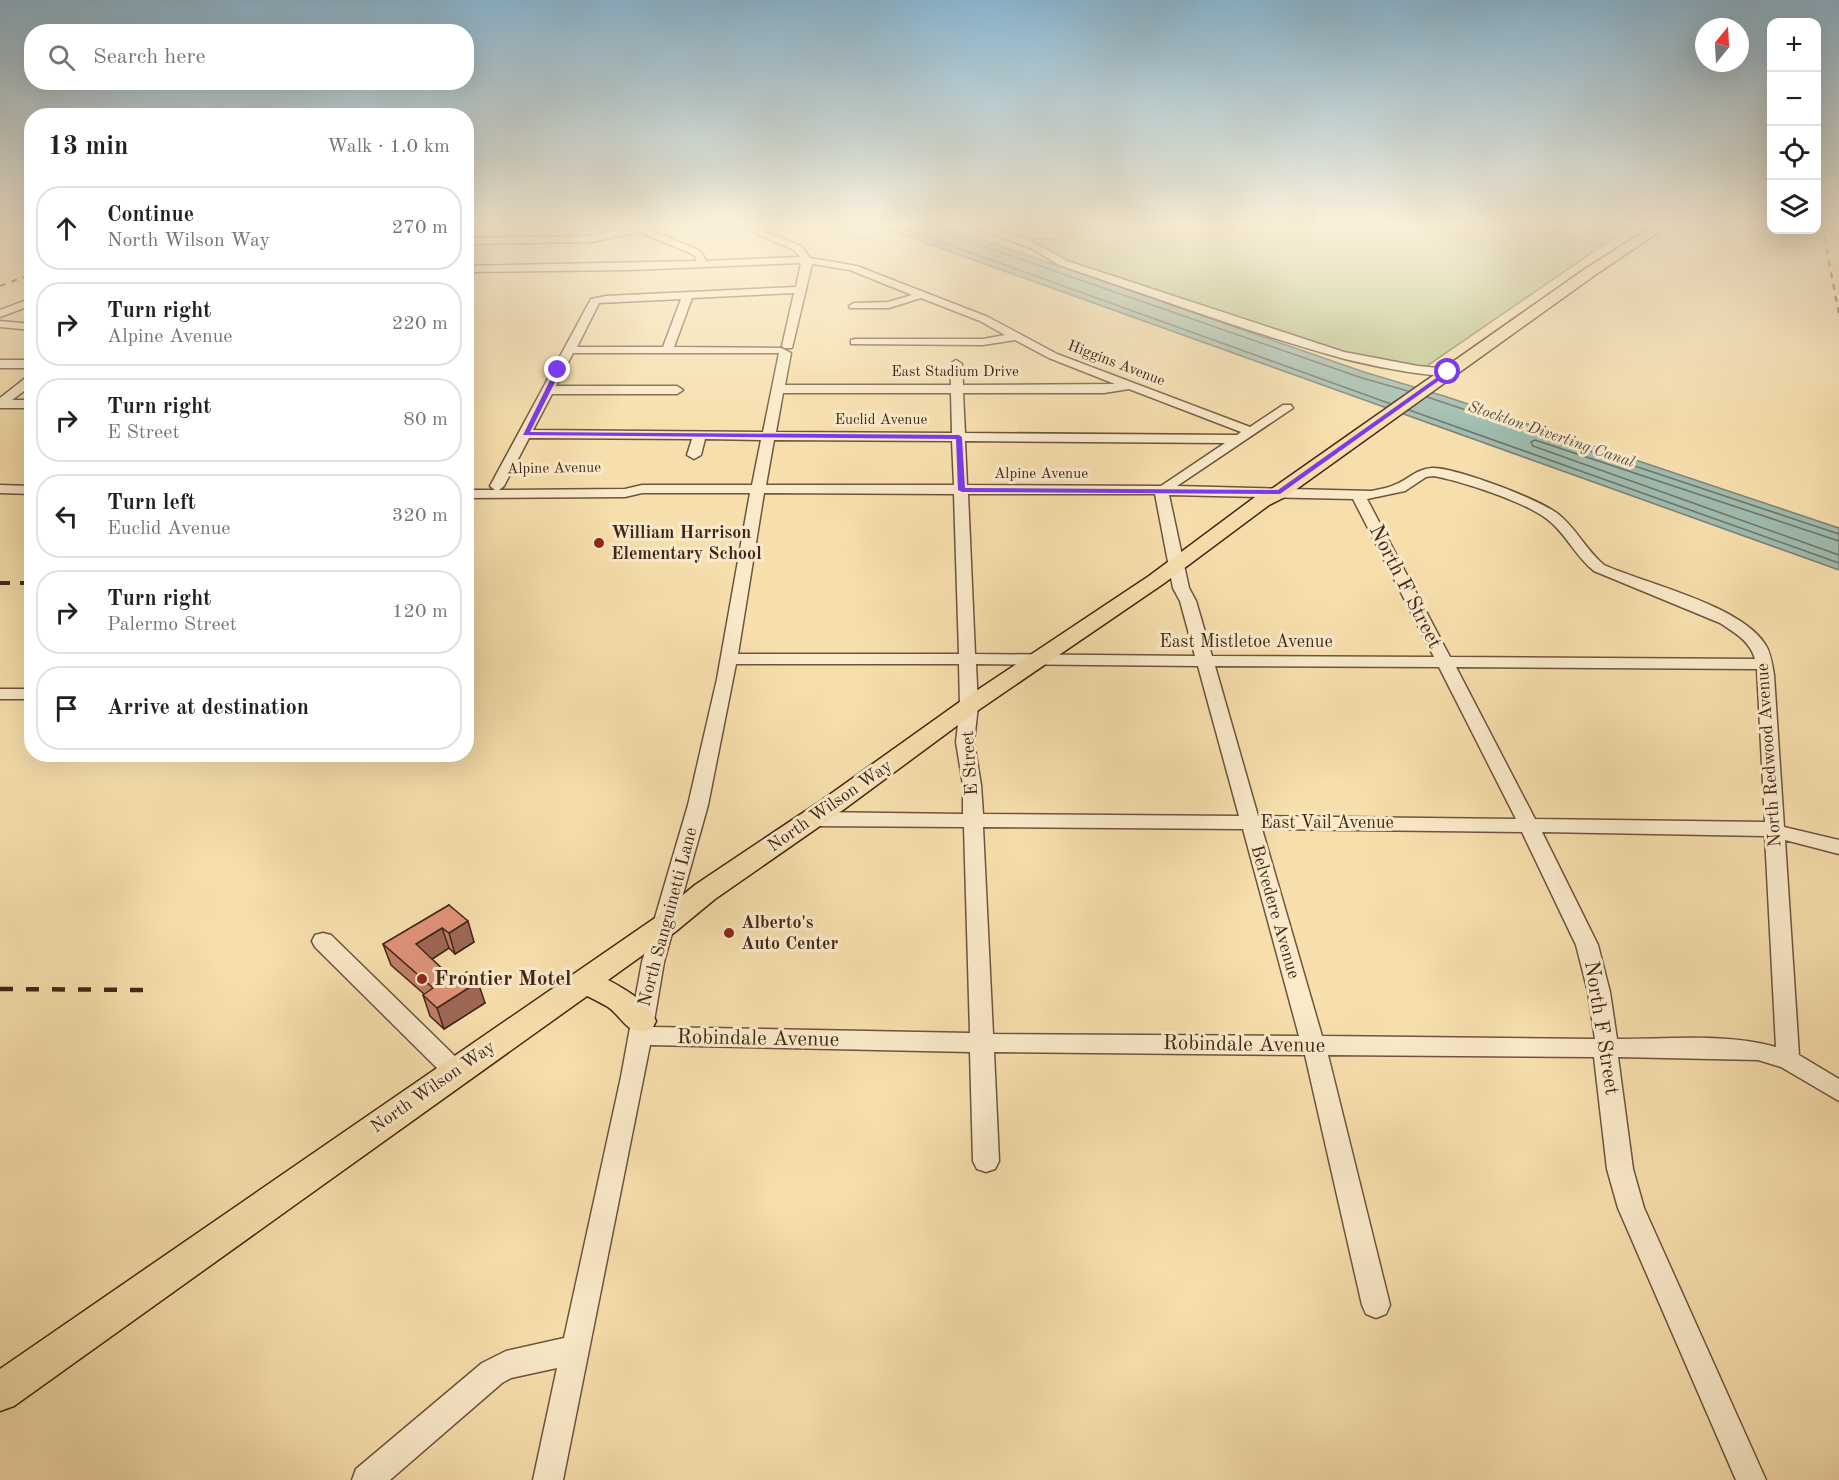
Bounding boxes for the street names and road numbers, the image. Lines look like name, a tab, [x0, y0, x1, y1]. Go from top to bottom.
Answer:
street label: Higgins Avenue	[1065, 339, 1167, 389]
street label: East Stadium Drive	[891, 365, 1019, 380]
street label: Euclid Avenue	[835, 413, 927, 428]
street label: Alpine Avenue	[507, 461, 601, 477]
street label: Alpine Avenue	[994, 467, 1088, 482]
street label: North F Street	[1365, 522, 1445, 652]
street label: East Mistletoe Avenue	[1159, 633, 1333, 651]
street label: North Redwood Avenue	[1754, 662, 1784, 848]
street label: E Street	[959, 730, 981, 796]
street label: North Wilson Way	[765, 756, 896, 855]
street label: East Vail Avenue	[1260, 814, 1394, 832]
street label: North Sanguinetti Lane	[635, 825, 701, 1009]
street label: Belvedere Avenue	[1247, 843, 1303, 981]
street label: North F Street	[1580, 959, 1622, 1097]
street label: Robindale Avenue	[677, 1027, 839, 1051]
street label: Robindale Avenue	[1163, 1033, 1325, 1057]
street label: North Wilson Way	[368, 1037, 499, 1136]

